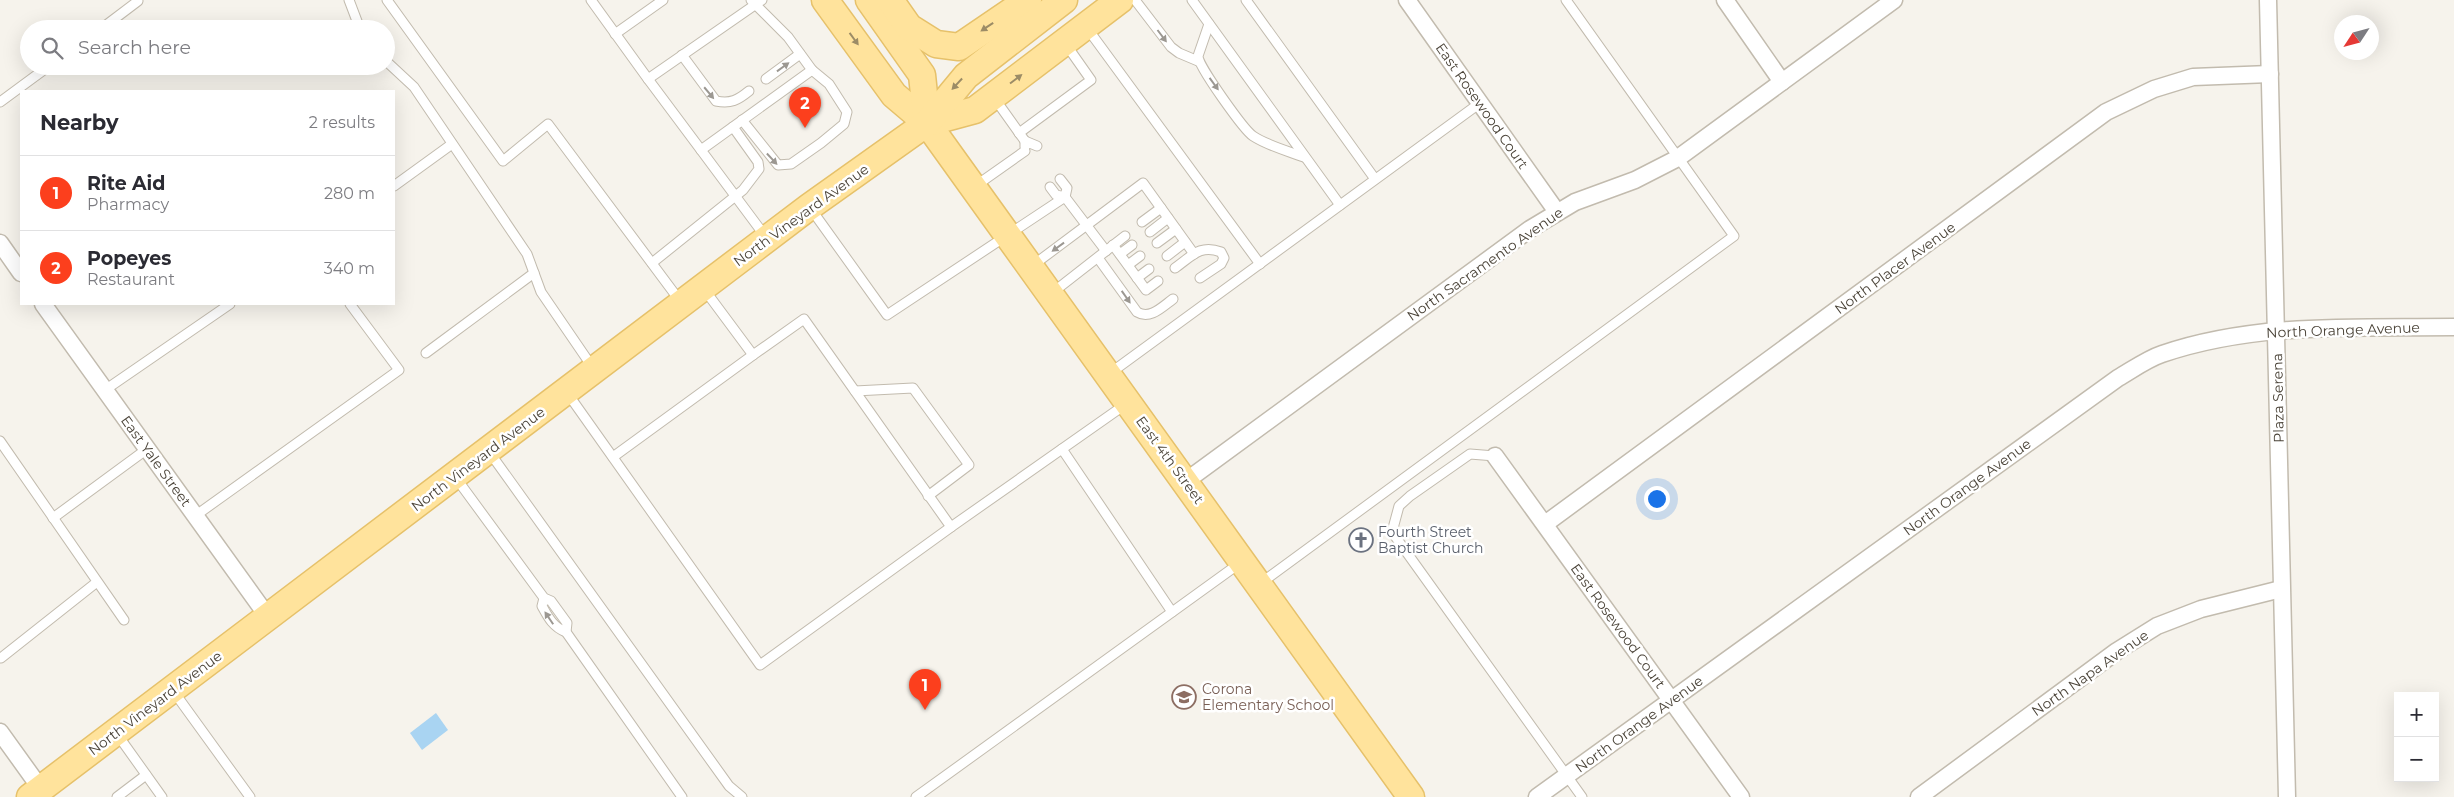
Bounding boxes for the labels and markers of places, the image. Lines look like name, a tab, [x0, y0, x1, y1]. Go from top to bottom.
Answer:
pin: 2	[789, 87, 821, 128]
place label: Fourth Street Baptist Church	[1378, 523, 1483, 557]
church icon: Fourth Street Baptist Church	[1348, 527, 1374, 553]
pin: 1	[909, 669, 941, 710]
place label: Corona Elementary School	[1202, 680, 1334, 714]
school or university icon: Corona Elementary School	[1171, 684, 1197, 710]

